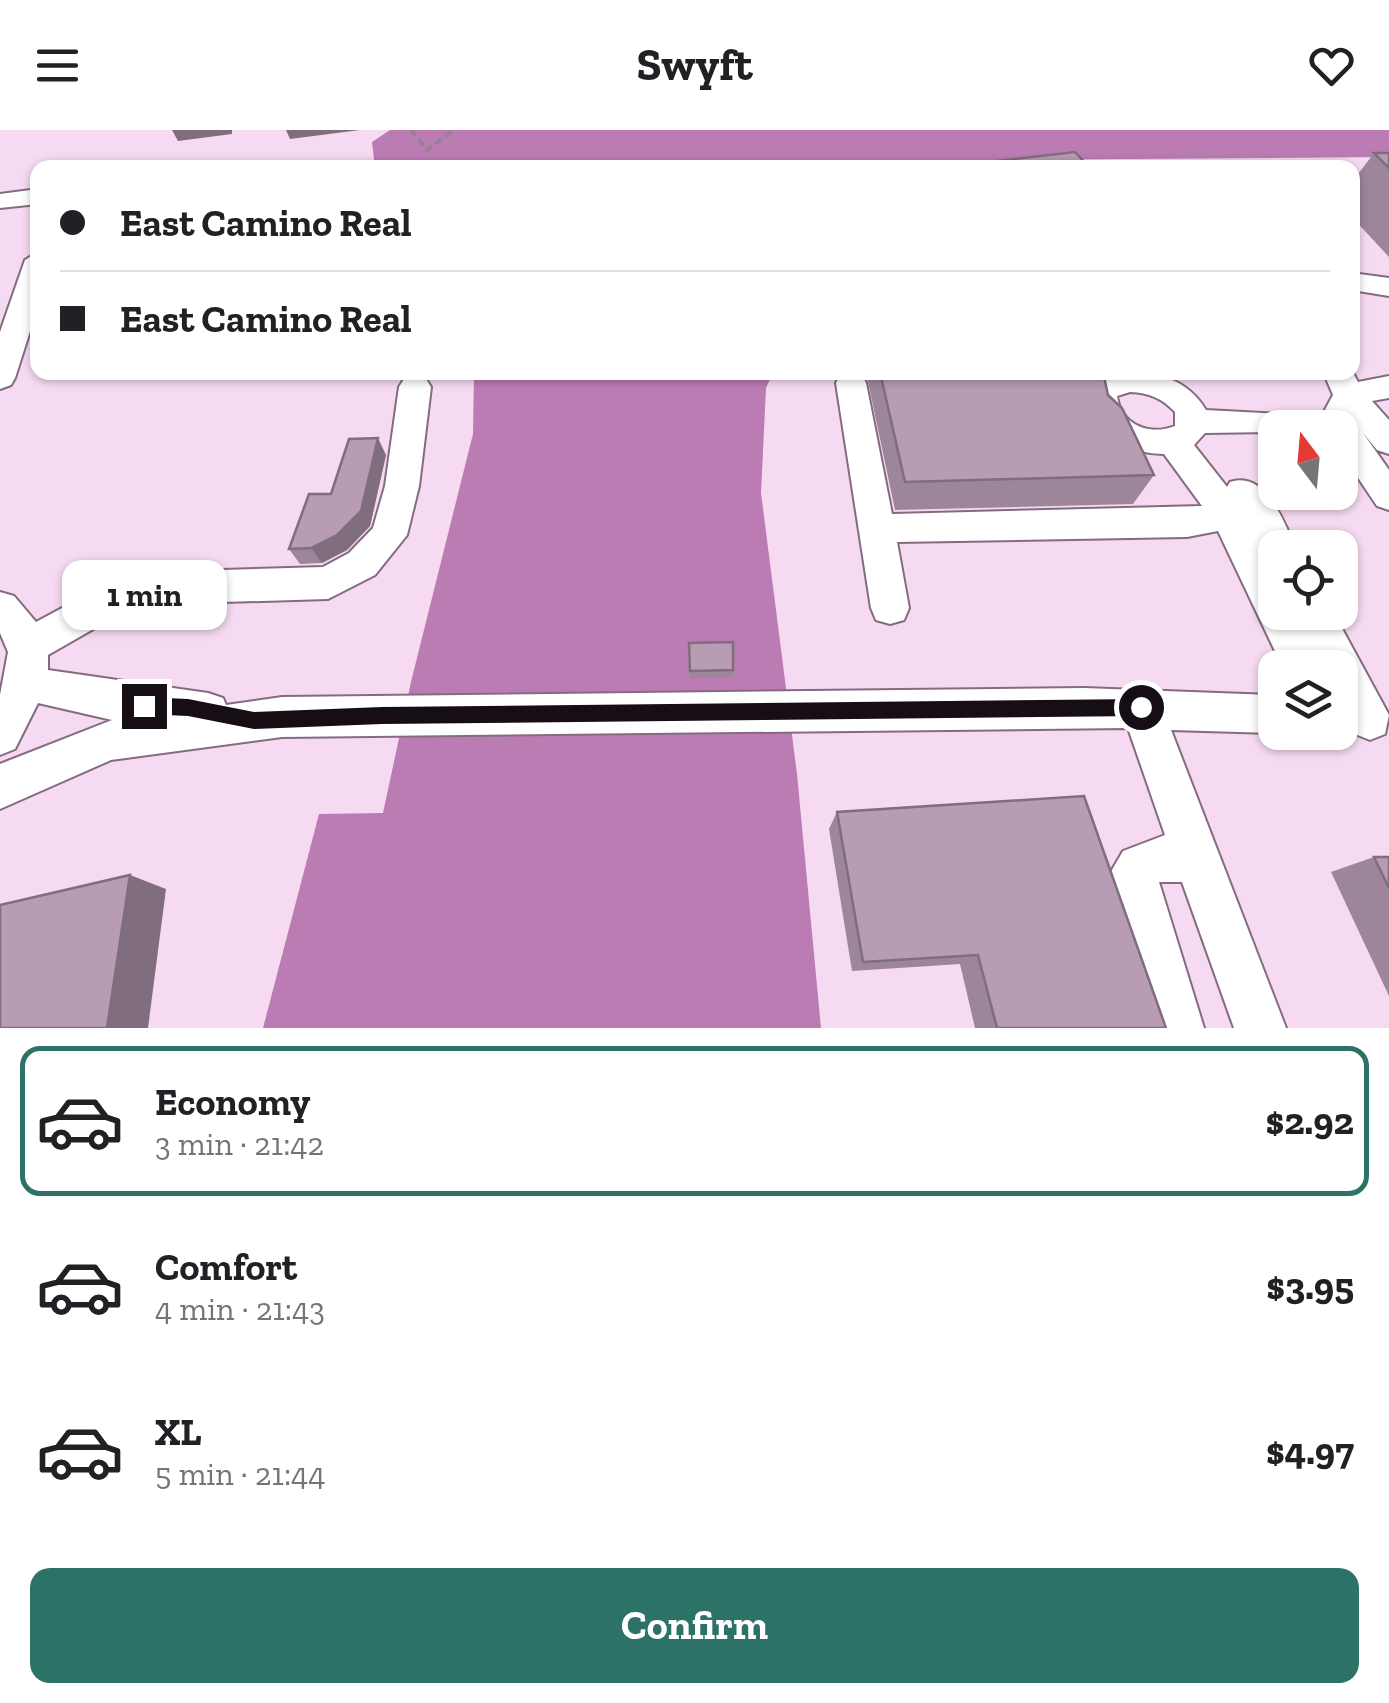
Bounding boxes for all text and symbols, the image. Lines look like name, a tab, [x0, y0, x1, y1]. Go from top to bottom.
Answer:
icon: menu	[30, 38, 85, 93]
text: Swyft	[636, 38, 753, 92]
icon: heart	[1304, 38, 1359, 93]
text: East Camino Real	[120, 200, 412, 246]
text: East Camino Real	[120, 296, 412, 342]
north arrow	[1258, 410, 1358, 510]
map controls	[1258, 410, 1358, 750]
button: locate	[1258, 530, 1358, 630]
callout: 1 min	[62, 561, 226, 631]
text: 1 min	[107, 576, 182, 614]
button: layers	[1258, 650, 1358, 750]
route end	[122, 684, 167, 729]
route start	[1119, 685, 1164, 730]
icon: car	[35, 1076, 125, 1166]
text: Economy	[155, 1079, 310, 1125]
text: $2.92	[1266, 1098, 1354, 1144]
text: 3 min · 21:42	[155, 1125, 324, 1163]
icon: car	[35, 1241, 125, 1331]
text: Comfort	[155, 1244, 297, 1290]
text: $3.95	[1266, 1263, 1354, 1309]
text: 4 min · 21:43	[155, 1290, 325, 1328]
icon: car	[35, 1406, 125, 1496]
text: XL	[155, 1409, 202, 1455]
text: $4.97	[1266, 1428, 1354, 1474]
text: 5 min · 21:44	[155, 1455, 326, 1493]
button: Confirm	[30, 1568, 1359, 1683]

